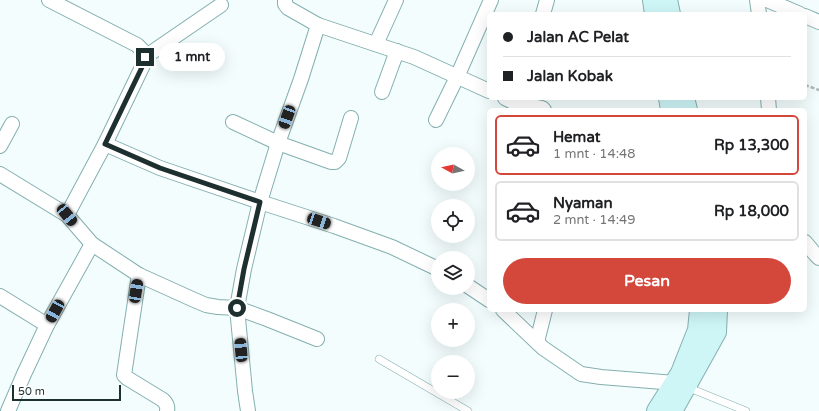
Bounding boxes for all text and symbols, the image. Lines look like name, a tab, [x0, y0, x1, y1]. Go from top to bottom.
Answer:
text: Jalan AC Pelat	[527, 28, 629, 46]
callout: 1 mnt	[159, 43, 225, 71]
route end	[136, 48, 154, 66]
text: 1 mnt	[174, 49, 210, 65]
text: Jalan Kobak	[527, 67, 613, 85]
car	[277, 104, 297, 130]
icon: car	[505, 127, 541, 163]
text: Hemat	[553, 128, 600, 146]
text: Rp 13,300	[714, 136, 789, 154]
text: 1 mnt · 14:48	[553, 146, 635, 162]
north arrow	[431, 147, 475, 191]
map controls	[431, 147, 475, 399]
icon: car	[505, 193, 541, 229]
text: Nyaman	[553, 194, 613, 212]
button: locate	[431, 199, 475, 243]
car	[55, 202, 79, 228]
text: Rp 18,000	[714, 202, 789, 220]
car	[306, 212, 332, 230]
text: 2 mnt · 14:49	[553, 212, 635, 228]
button: layers	[431, 251, 475, 295]
button: Pesan	[503, 258, 791, 304]
car	[128, 278, 144, 304]
car	[44, 298, 66, 324]
route start	[228, 299, 246, 317]
button: +	[431, 303, 475, 347]
car	[234, 338, 248, 362]
button: −	[431, 355, 475, 399]
scale bar	[12, 383, 121, 402]
text: 50 m	[18, 385, 45, 398]

